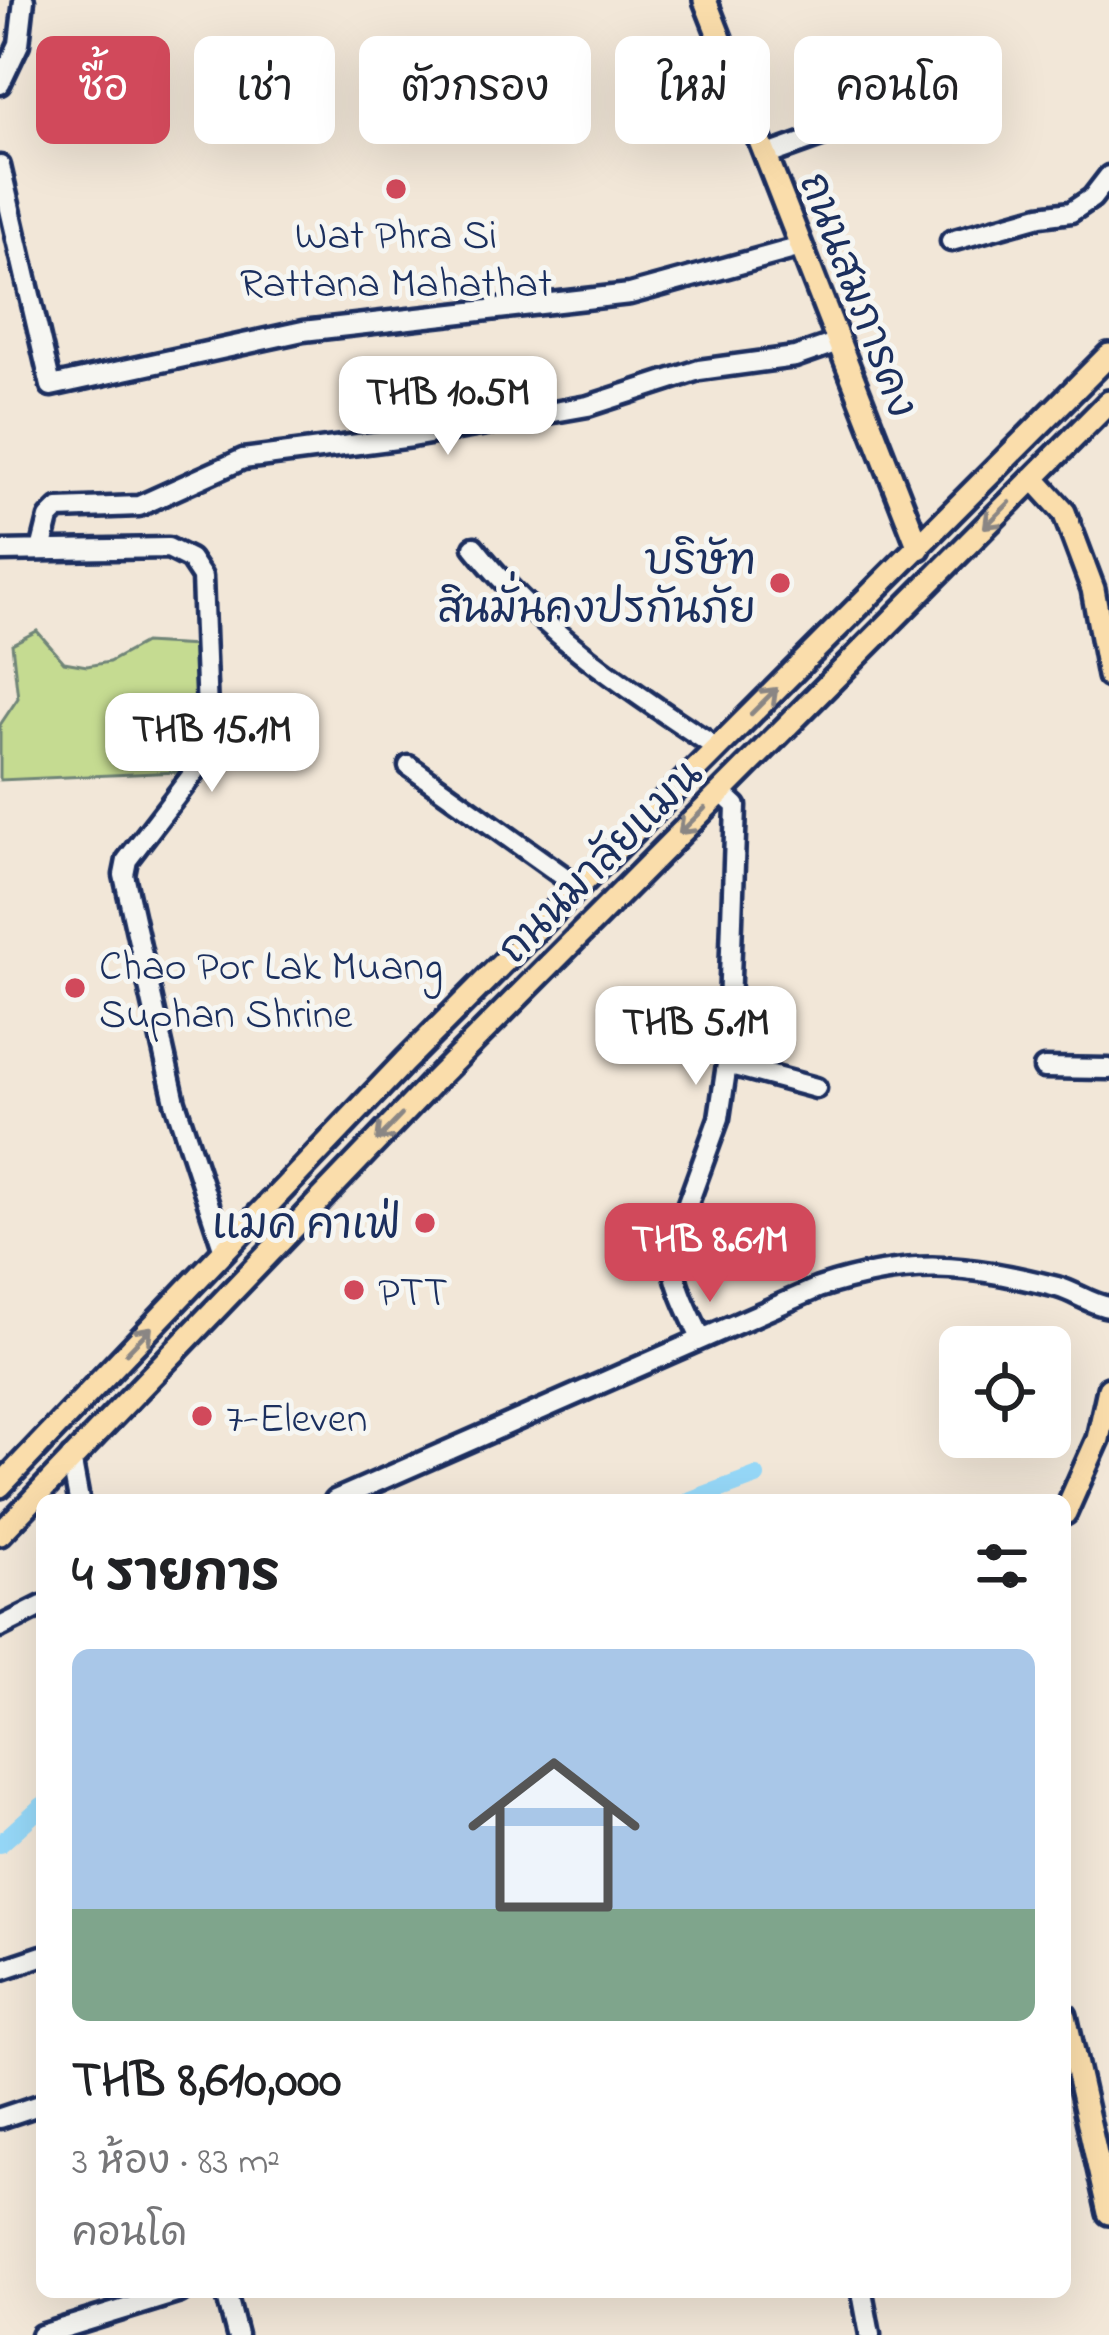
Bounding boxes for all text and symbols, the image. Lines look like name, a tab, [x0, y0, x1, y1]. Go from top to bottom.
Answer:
chip: ซื้อ	[36, 36, 170, 144]
chip: เช่า	[194, 36, 335, 144]
chip: ตัวกรอง	[359, 36, 591, 144]
chip: ใหม่	[615, 36, 770, 144]
chip: คอนโด	[794, 36, 1002, 144]
street label: ถนนสมภารคง	[781, 164, 930, 427]
marker: Wat Phra Si Rattana Mahathat	[383, 176, 409, 202]
place label: Wat Phra Si Rattana Mahathat	[240, 207, 552, 316]
pin: THB 10.5M	[311, 356, 585, 458]
text: THB 10.5M	[366, 366, 530, 423]
one-way arrow	[983, 500, 1012, 529]
place label: บริษัท สินมั่นคงปรกันภัย	[437, 533, 756, 642]
marker: บริษัท สินมั่นคงปรกันภัย	[767, 570, 793, 596]
one-way arrow	[749, 687, 778, 716]
pin: THB 15.1M	[75, 693, 349, 795]
text: THB 15.1M	[132, 703, 292, 760]
street label: ถนนมาลัยแมน	[486, 747, 719, 979]
one-way arrow	[679, 806, 707, 835]
place label: Chao Por Lak Muang Suphan Shrine	[99, 938, 443, 1047]
marker: Chao Por Lak Muang Suphan Shrine	[62, 975, 88, 1001]
pin: THB 5.1M	[572, 986, 820, 1088]
text: THB 5.1M	[622, 996, 770, 1053]
one-way arrow	[375, 1113, 403, 1143]
place label: แมค คาเฟ่	[212, 1197, 401, 1258]
pin: THB 8.61M	[573, 1203, 847, 1305]
marker: แมค คาเฟ่	[412, 1210, 438, 1236]
text: THB 8.61M	[632, 1213, 788, 1270]
place label: PTT	[378, 1264, 448, 1325]
marker: PTT	[341, 1277, 367, 1303]
one-way arrow	[124, 1326, 152, 1356]
map controls	[939, 1326, 1071, 1458]
button: locate	[939, 1326, 1071, 1458]
place label: 7-Eleven	[226, 1390, 367, 1451]
marker: 7-Eleven	[189, 1403, 215, 1429]
icon: filters	[969, 1533, 1035, 1599]
text: 4 รายการ	[72, 1539, 280, 1614]
icon: home	[446, 1727, 662, 1943]
text: THB 8,610,000	[72, 2045, 341, 2120]
text: 3 ห้อง · 83 m²	[72, 2135, 280, 2192]
text: คอนโด	[72, 2207, 187, 2264]

